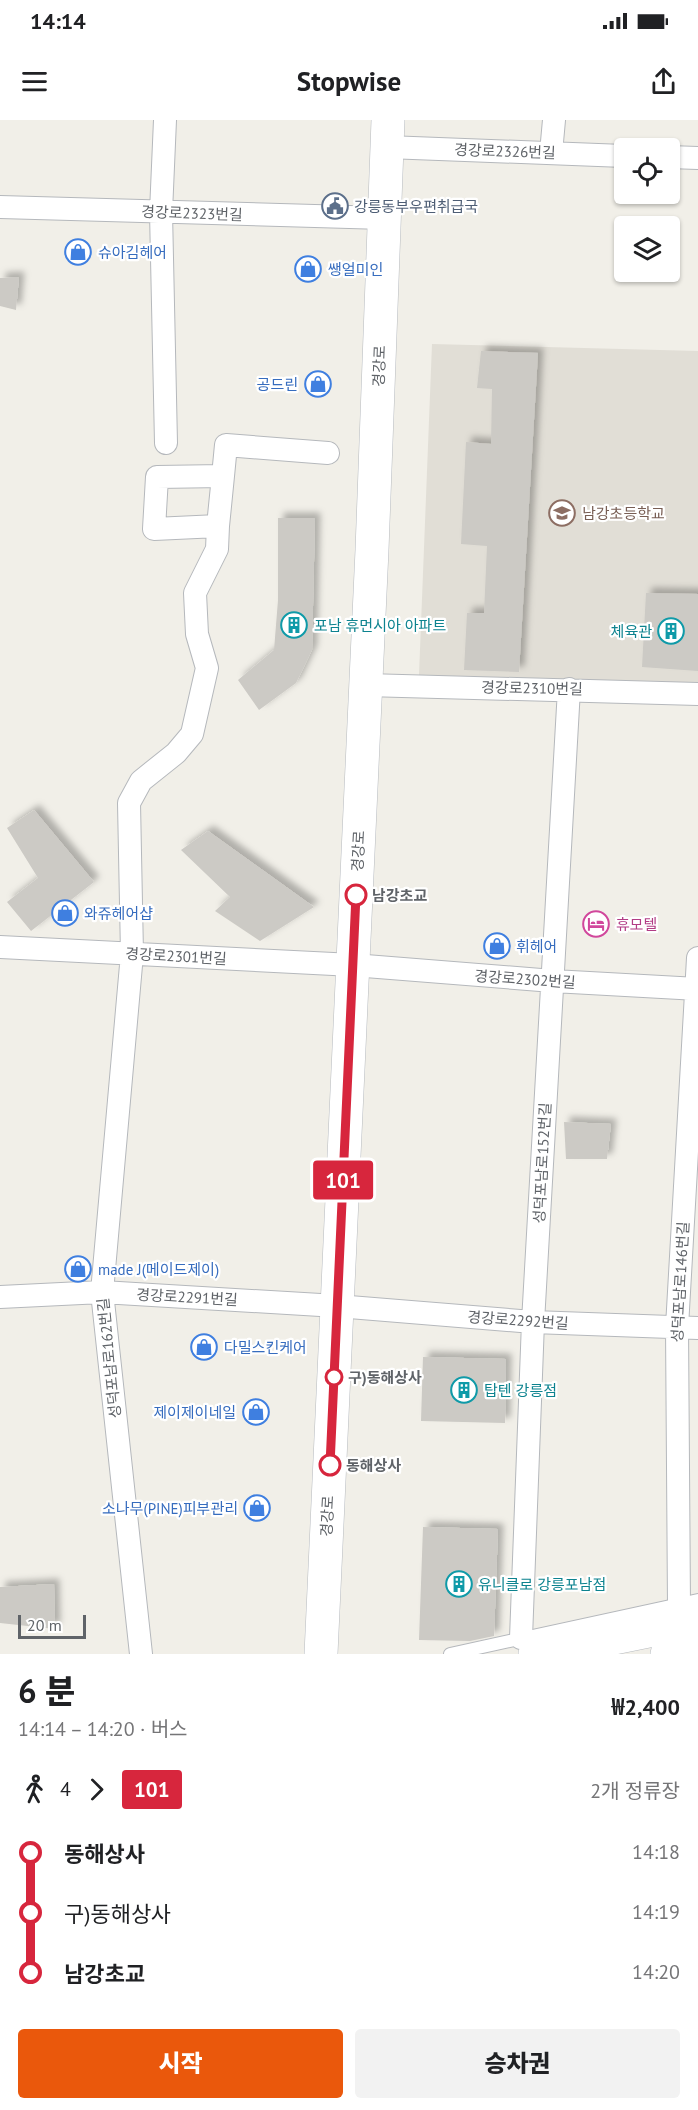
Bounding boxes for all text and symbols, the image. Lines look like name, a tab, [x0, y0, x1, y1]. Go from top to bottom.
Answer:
text: 14:14	[30, 7, 86, 35]
text: Stopwise	[297, 64, 401, 98]
icon: menu	[18, 65, 51, 98]
icon: share	[647, 65, 680, 98]
map controls	[614, 138, 680, 282]
button: locate	[614, 138, 680, 204]
street label: 경강로2326번길	[454, 140, 556, 162]
public building icon: 강릉동부우편취급국	[320, 191, 350, 221]
place label: 강릉동부우편취급국	[354, 197, 478, 216]
street label: 경강로2323번길	[141, 202, 243, 224]
button: layers	[614, 216, 680, 282]
shop icon: 슈아김헤어	[63, 237, 93, 267]
place label: 슈아김헤어	[98, 243, 167, 262]
shop icon: 쌩얼미인	[293, 254, 323, 284]
place label: 쌩얼미인	[328, 260, 383, 279]
street label: 경강로	[369, 345, 389, 387]
shop icon: 공드린	[303, 369, 333, 399]
place label: 공드린	[257, 375, 298, 394]
school or university icon: 남강초등학교	[547, 498, 577, 528]
place label: 남강초등학교	[582, 504, 665, 523]
building icon: 포남 휴먼시아 아파트	[279, 610, 309, 640]
place label: 포남 휴먼시아 아파트	[314, 616, 446, 635]
building icon: 체육관	[656, 616, 686, 646]
place label: 체육관	[611, 622, 652, 641]
street label: 경강로2310번길	[481, 678, 583, 698]
street label: 경강로	[347, 830, 369, 872]
marker: 남강초교	[345, 884, 367, 906]
place label: 남강초교	[372, 886, 427, 905]
shop icon: 와쥬헤어샵	[50, 898, 80, 928]
place label: 와쥬헤어샵	[84, 904, 153, 923]
hotel icon: 휴모텔	[581, 909, 611, 939]
place label: 휴모텔	[616, 915, 657, 934]
shop icon: 휘헤어	[482, 931, 512, 961]
place label: 휘헤어	[516, 937, 557, 956]
street label: 경강로2301번길	[125, 944, 227, 968]
street label: 경강로2302번길	[474, 966, 576, 992]
street label: 성덕포남로152번길	[529, 1102, 555, 1224]
line badge: 101	[308, 1160, 378, 1200]
text: 101	[325, 1167, 361, 1194]
street label: 성덕포남로146번길	[667, 1221, 693, 1343]
shop icon: made J(메이드제이)	[63, 1254, 93, 1284]
place label: made J(메이드제이)	[98, 1260, 219, 1279]
street label: 경강로2291번길	[136, 1285, 238, 1309]
street label: 성덕포남로162번길	[93, 1297, 125, 1419]
street label: 경강로2292번길	[467, 1307, 569, 1333]
shop icon: 다밀스킨케어	[189, 1332, 219, 1362]
place label: 다밀스킨케어	[224, 1338, 307, 1357]
marker: 구)동해상사	[325, 1368, 343, 1386]
place label: 구)동해상사	[348, 1368, 422, 1387]
building icon: 탑텐 강릉점	[449, 1375, 479, 1405]
place label: 탑텐 강릉점	[484, 1381, 557, 1400]
shop icon: 제이제이네일	[241, 1397, 271, 1427]
place label: 제이제이네일	[153, 1403, 236, 1422]
marker: 동해상사	[319, 1454, 341, 1476]
place label: 동해상사	[346, 1456, 401, 1475]
shop icon: 소나무(PINE)피부관리	[242, 1493, 272, 1523]
street label: 경강로	[316, 1495, 338, 1537]
place label: 소나무(PINE)피부관리	[102, 1499, 238, 1518]
building icon: 유니클로 강릉포남점	[444, 1569, 474, 1599]
place label: 유니클로 강릉포남점	[478, 1575, 606, 1594]
scale bar	[18, 1612, 86, 1640]
text: 20 m	[27, 1615, 62, 1635]
text: 6 분	[18, 1669, 75, 1712]
text: ₩2,400	[612, 1693, 680, 1721]
text: 14:14 – 14:20 · 버스	[18, 1716, 187, 1742]
icon: walk	[18, 1773, 51, 1806]
icon: forward	[80, 1773, 113, 1806]
text: 4	[60, 1776, 71, 1802]
text: 101	[134, 1776, 170, 1803]
text: 2개 정류장	[590, 1778, 680, 1804]
text: 14:18	[632, 1839, 680, 1865]
text: 동해상사	[64, 1840, 145, 1868]
text: 14:19	[632, 1899, 680, 1925]
text: 구)동해상사	[64, 1900, 171, 1928]
text: 14:20	[632, 1959, 680, 1985]
text: 남강초교	[64, 1960, 145, 1988]
button: 시작	[18, 2029, 343, 2098]
button: 승차권	[355, 2029, 680, 2098]

